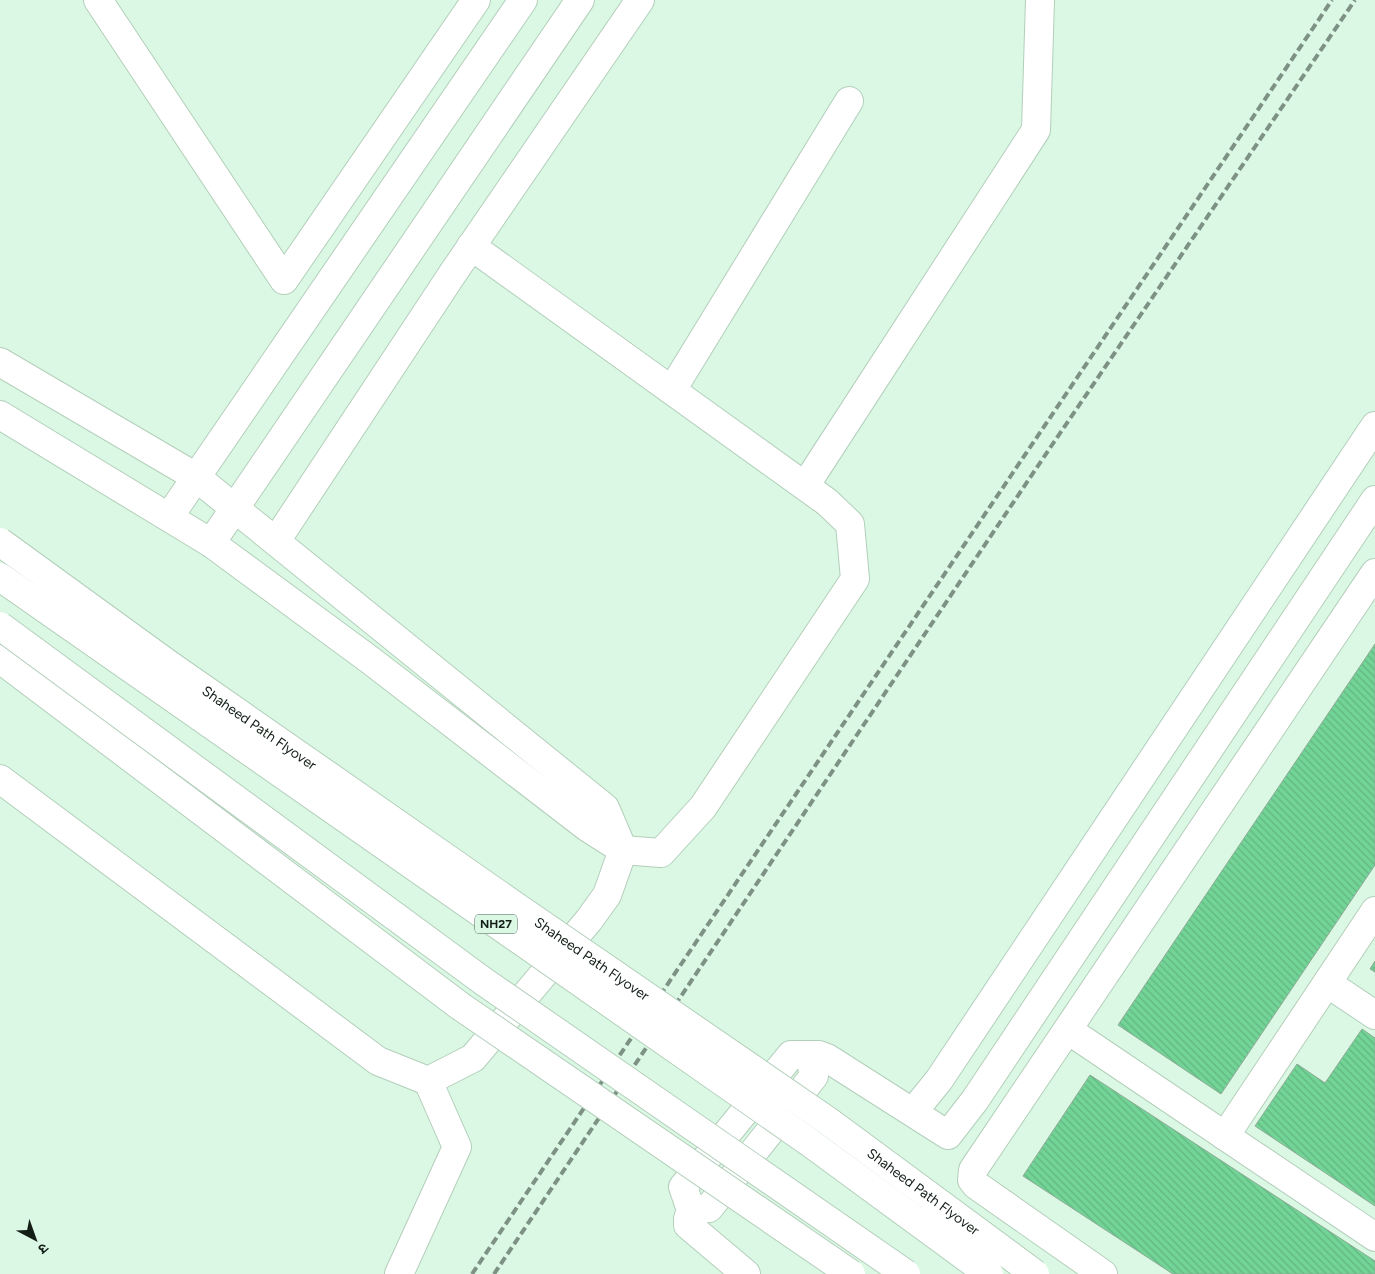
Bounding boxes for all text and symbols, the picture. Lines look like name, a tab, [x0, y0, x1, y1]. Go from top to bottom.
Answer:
street label: Shaheed Path Flyover	[199, 682, 320, 774]
road number: NH27	[475, 914, 517, 934]
street label: Shaheed Path Flyover	[531, 914, 653, 1005]
street label: Shaheed Path Flyover	[864, 1145, 983, 1239]
north arrow	[10, 1214, 60, 1264]
text: उ	[34, 1239, 52, 1258]

